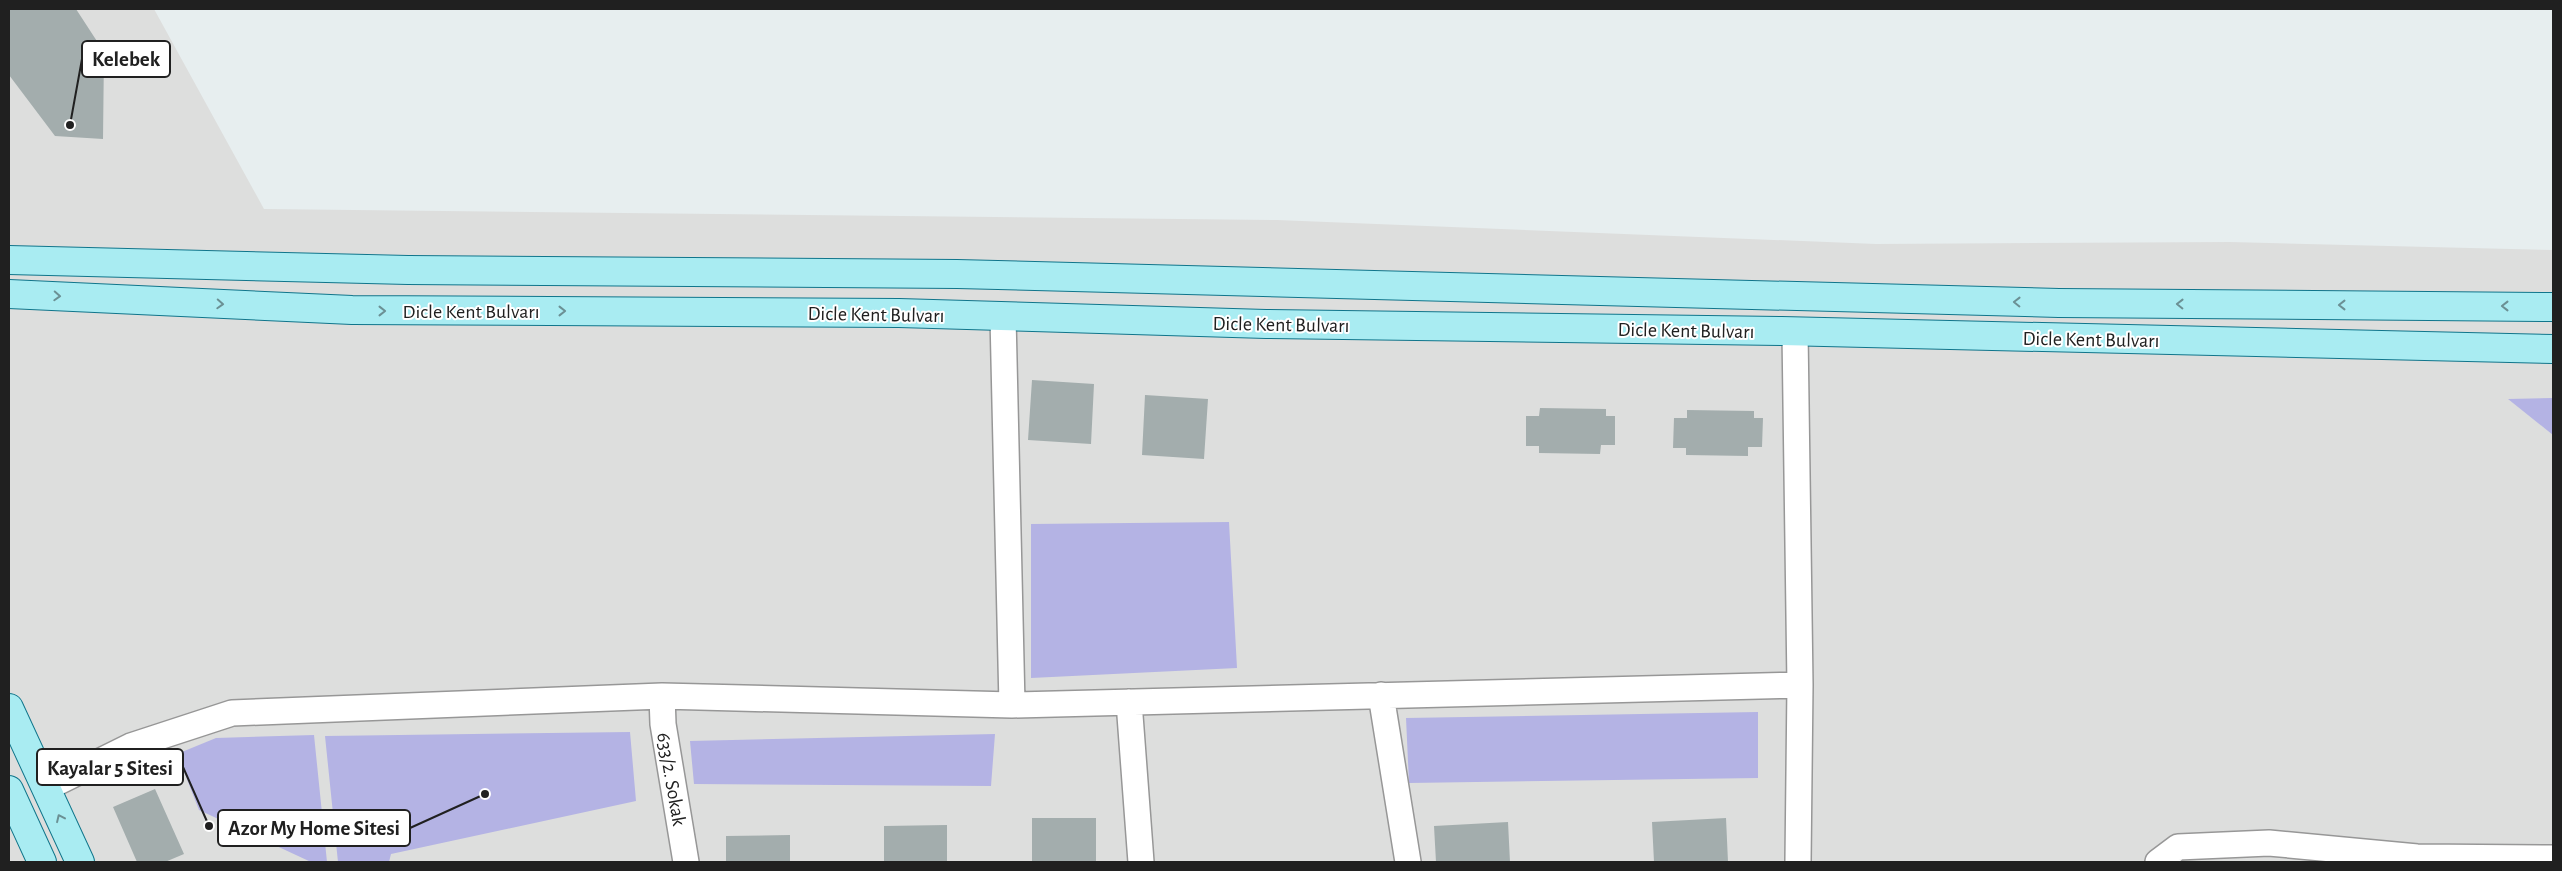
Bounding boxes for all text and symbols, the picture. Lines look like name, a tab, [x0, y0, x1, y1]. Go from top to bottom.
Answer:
callout: Kelebek	[82, 41, 170, 77]
text: Kelebek	[92, 49, 161, 70]
one-way arrow	[54, 291, 62, 301]
one-way arrow	[2013, 296, 2021, 307]
one-way arrow	[216, 299, 224, 309]
one-way arrow	[2175, 299, 2183, 309]
one-way arrow	[2338, 300, 2346, 310]
one-way arrow	[2500, 301, 2508, 311]
street label: Dicle Kent Bulvarı	[403, 302, 539, 322]
street label: Dicle Kent Bulvarı	[807, 304, 945, 326]
one-way arrow	[378, 306, 386, 316]
one-way arrow	[558, 306, 566, 316]
street label: Dicle Kent Bulvarı	[1212, 314, 1350, 336]
street label: Dicle Kent Bulvarı	[1617, 320, 1755, 342]
street label: Dicle Kent Bulvarı	[2022, 329, 2160, 351]
street label: 633/2. Sokak	[653, 731, 689, 827]
callout: Kayalar 5 Sitesi	[37, 749, 183, 785]
text: Kayalar 5 Sitesi	[47, 758, 173, 779]
callout: Azor My Home Sitesi	[218, 810, 410, 846]
one-way arrow	[55, 814, 66, 823]
text: Azor My Home Sitesi	[228, 818, 400, 839]

